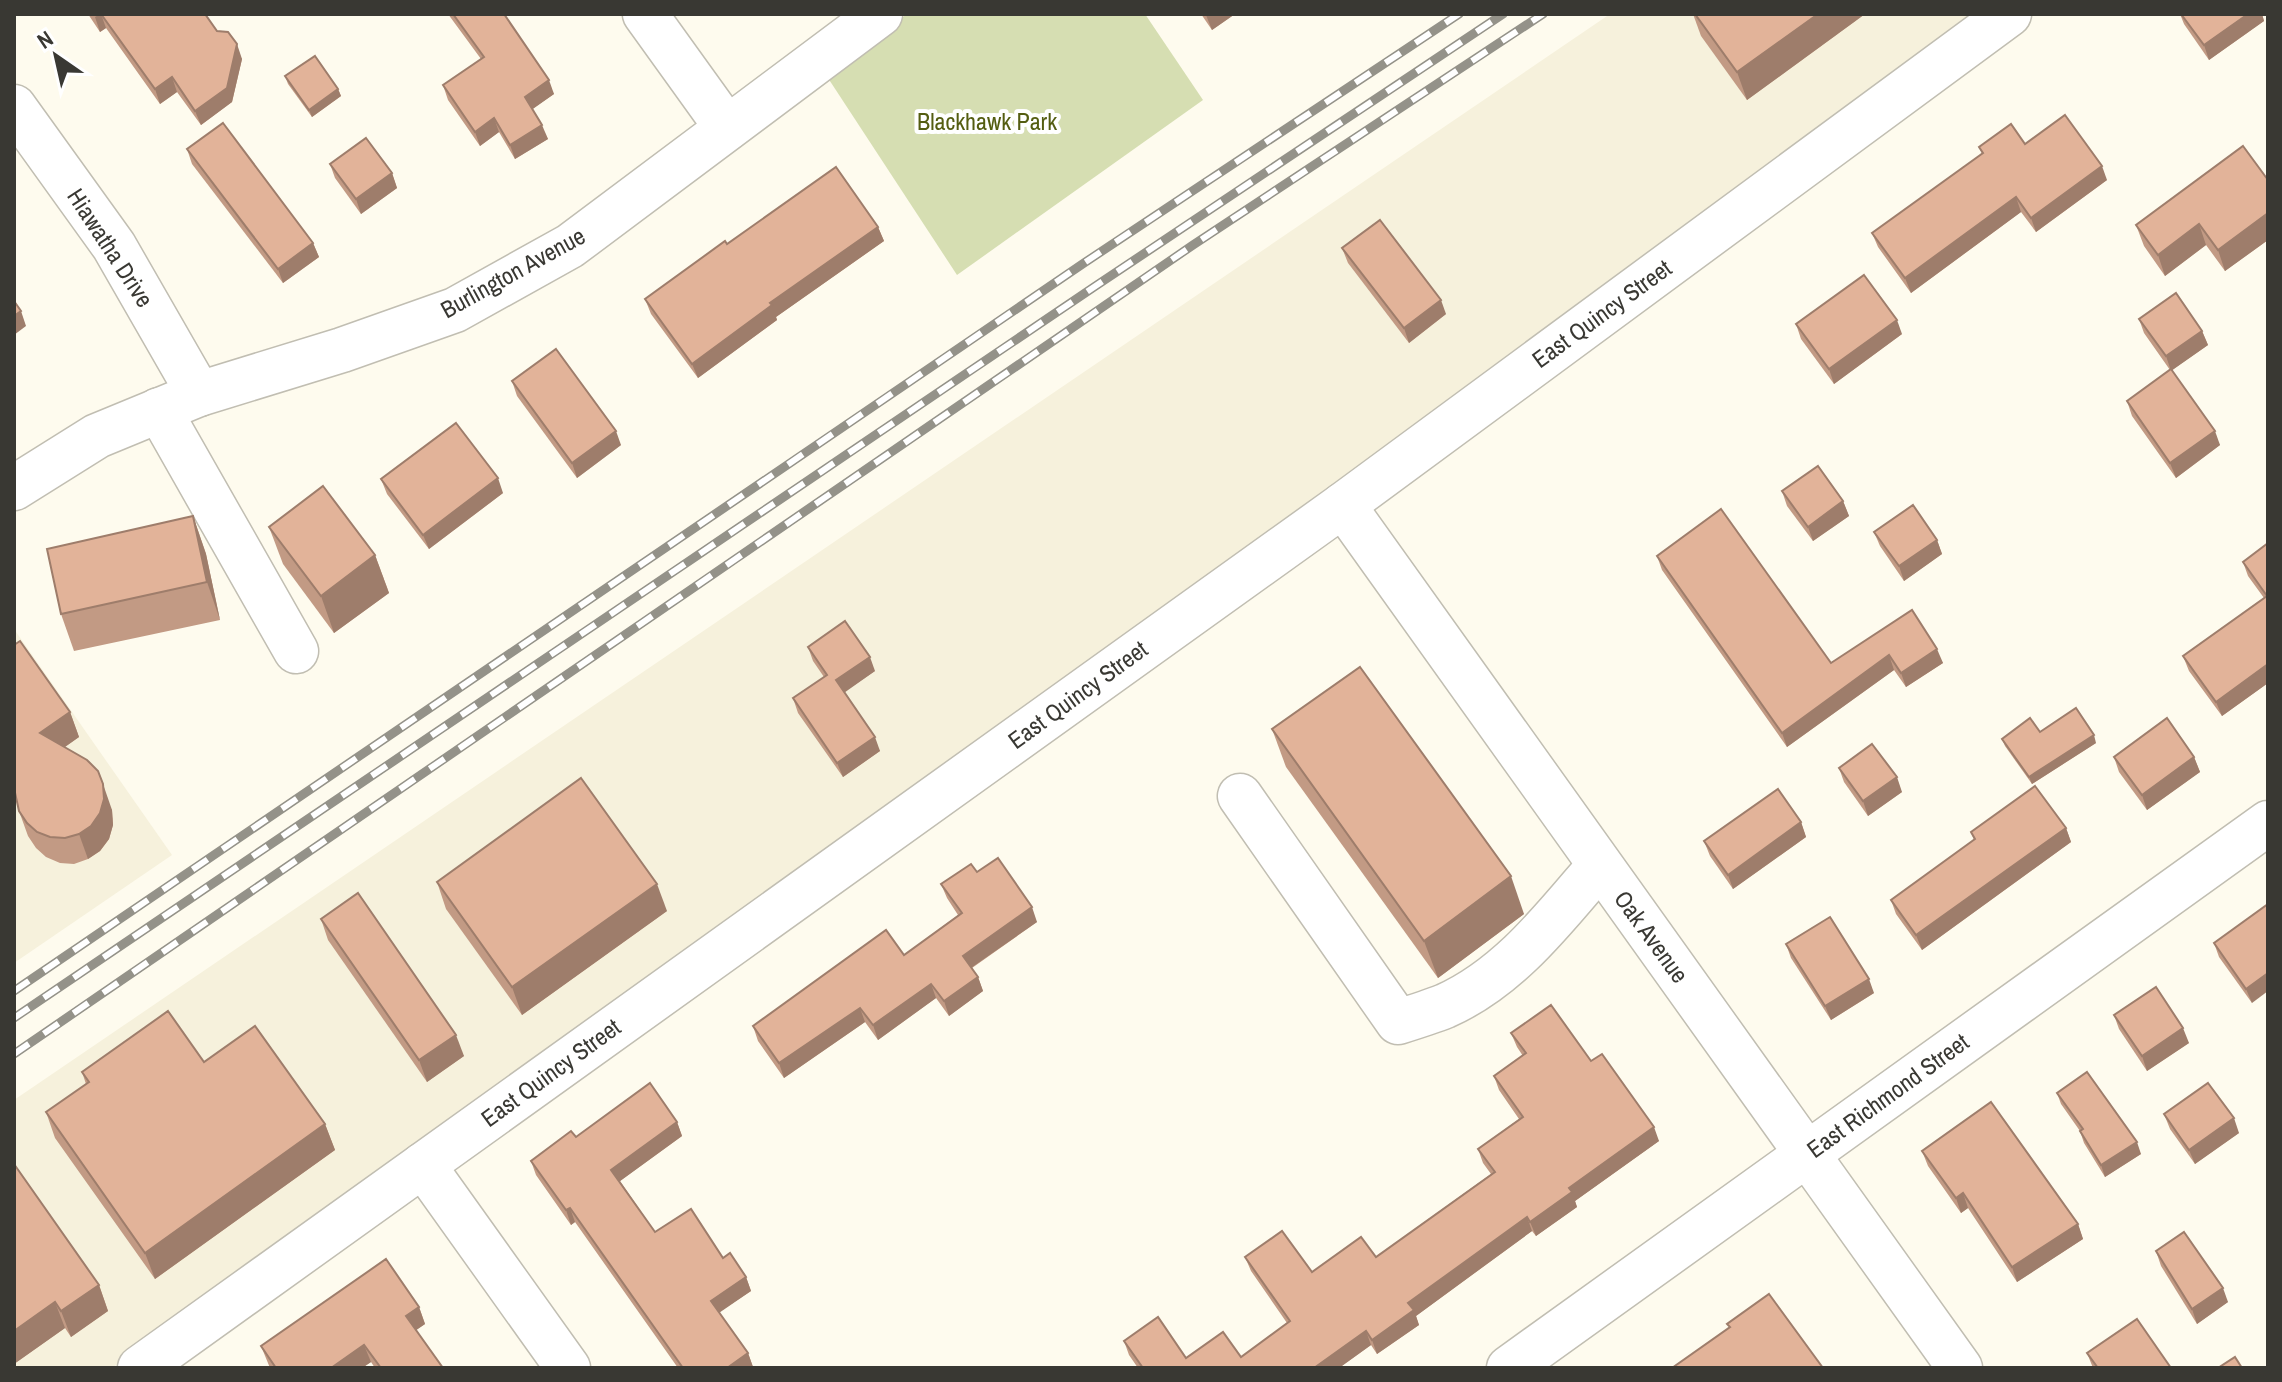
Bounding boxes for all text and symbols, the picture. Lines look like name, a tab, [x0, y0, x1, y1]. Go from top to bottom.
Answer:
north arrow	[16, 16, 96, 96]
text: N	[31, 23, 59, 55]
park label: Blackhawk Park	[917, 105, 1057, 137]
street label: Hiawatha Drive	[60, 182, 161, 313]
street label: Burlington Avenue	[435, 219, 590, 325]
street label: East Quincy Street	[1525, 251, 1678, 375]
street label: East Quincy Street	[1001, 632, 1154, 756]
street label: Oak Avenue	[1607, 884, 1696, 989]
street label: East Quincy Street	[474, 1010, 627, 1134]
street label: East Richmond Street	[1800, 1025, 1975, 1165]

